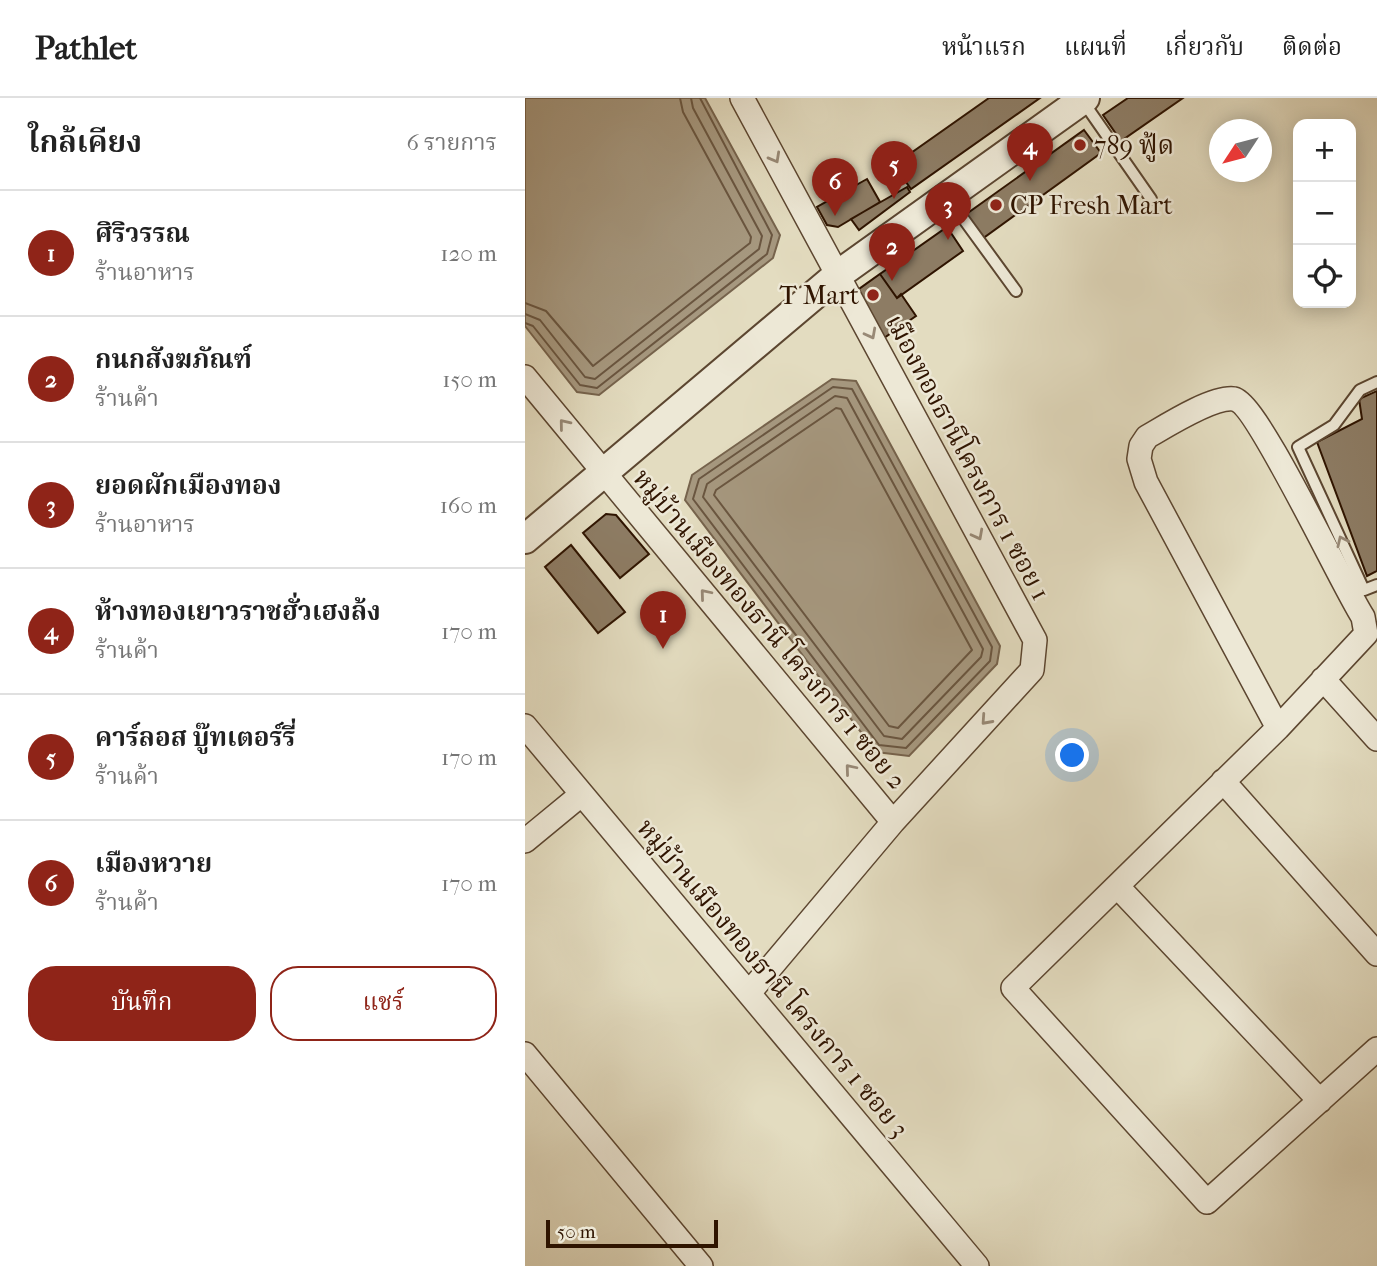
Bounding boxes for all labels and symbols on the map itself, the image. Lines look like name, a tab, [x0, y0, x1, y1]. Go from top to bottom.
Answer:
north arrow	[1209, 119, 1272, 182]
pin: 4	[1007, 123, 1053, 181]
place label: 789 ฟู้ด	[1094, 130, 1174, 163]
marker: 789 ฟู้ด	[1072, 137, 1088, 153]
pin: 5	[871, 141, 917, 199]
one-way arrow	[766, 151, 780, 163]
pin: 6	[812, 158, 858, 216]
pin: 3	[925, 182, 971, 240]
place label: CP Fresh Mart	[1010, 190, 1173, 221]
marker: CP Fresh Mart	[988, 197, 1004, 213]
pin: 2	[869, 223, 915, 281]
place label: T Mart	[780, 280, 860, 311]
marker: T Mart	[865, 287, 881, 303]
street label: เมืองทองธานีโครงการ 1 ซอย 1	[879, 308, 1059, 606]
one-way arrow	[863, 327, 876, 339]
one-way arrow	[560, 420, 572, 433]
street label: หมู่บ้านเมืองทองธานี โครงการ 1 ซอย 2	[627, 462, 913, 796]
one-way arrow	[970, 528, 983, 540]
one-way arrow	[1336, 536, 1350, 548]
one-way arrow	[700, 590, 713, 602]
pin: 1	[640, 591, 686, 649]
one-way arrow	[982, 712, 995, 725]
your location	[1055, 738, 1089, 772]
one-way arrow	[846, 765, 858, 778]
street label: หมู่บ้านเมืองทองธานี โครงการ 1 ซอย 3	[629, 811, 917, 1145]
scale bar	[546, 1217, 717, 1249]

